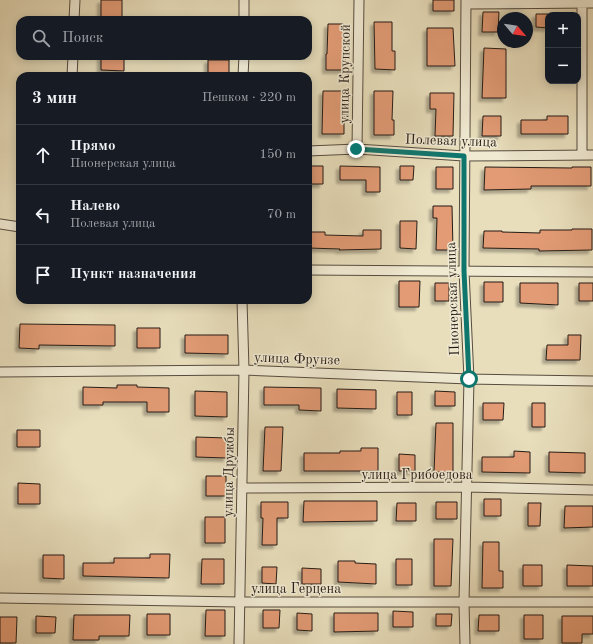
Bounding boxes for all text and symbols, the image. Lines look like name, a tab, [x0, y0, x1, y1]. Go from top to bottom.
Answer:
north arrow	[497, 12, 533, 48]
map controls	[545, 12, 581, 84]
button: +	[545, 12, 581, 48]
search box	[16, 16, 312, 60]
street label: улица Крупской	[337, 24, 353, 124]
icon: search	[30, 27, 52, 49]
text: Поиск	[62, 31, 103, 46]
button: −	[545, 48, 581, 84]
text: 3 мин	[32, 90, 77, 107]
text: Пешком · 220 m	[202, 91, 296, 104]
street label: Полевая улица	[405, 132, 497, 150]
text: Прямо	[70, 139, 116, 154]
route end	[347, 140, 365, 158]
icon: ahead	[32, 144, 54, 166]
text: 150 m	[259, 148, 296, 161]
text: Пионерская улица	[70, 157, 176, 170]
text: Налево	[70, 199, 120, 214]
icon: left	[32, 204, 54, 226]
text: 70 m	[267, 208, 296, 221]
text: Полевая улица	[70, 217, 156, 230]
street label: Пионерская улица	[444, 242, 462, 356]
icon: arrive	[32, 264, 54, 286]
text: Пункт назначения	[70, 267, 197, 282]
street label: улица Фрунзе	[254, 351, 340, 367]
route start	[460, 370, 478, 388]
street label: улица Дружбы	[221, 427, 237, 517]
street label: улица Грибоедова	[361, 468, 473, 482]
street label: улица Герцена	[251, 582, 341, 596]

